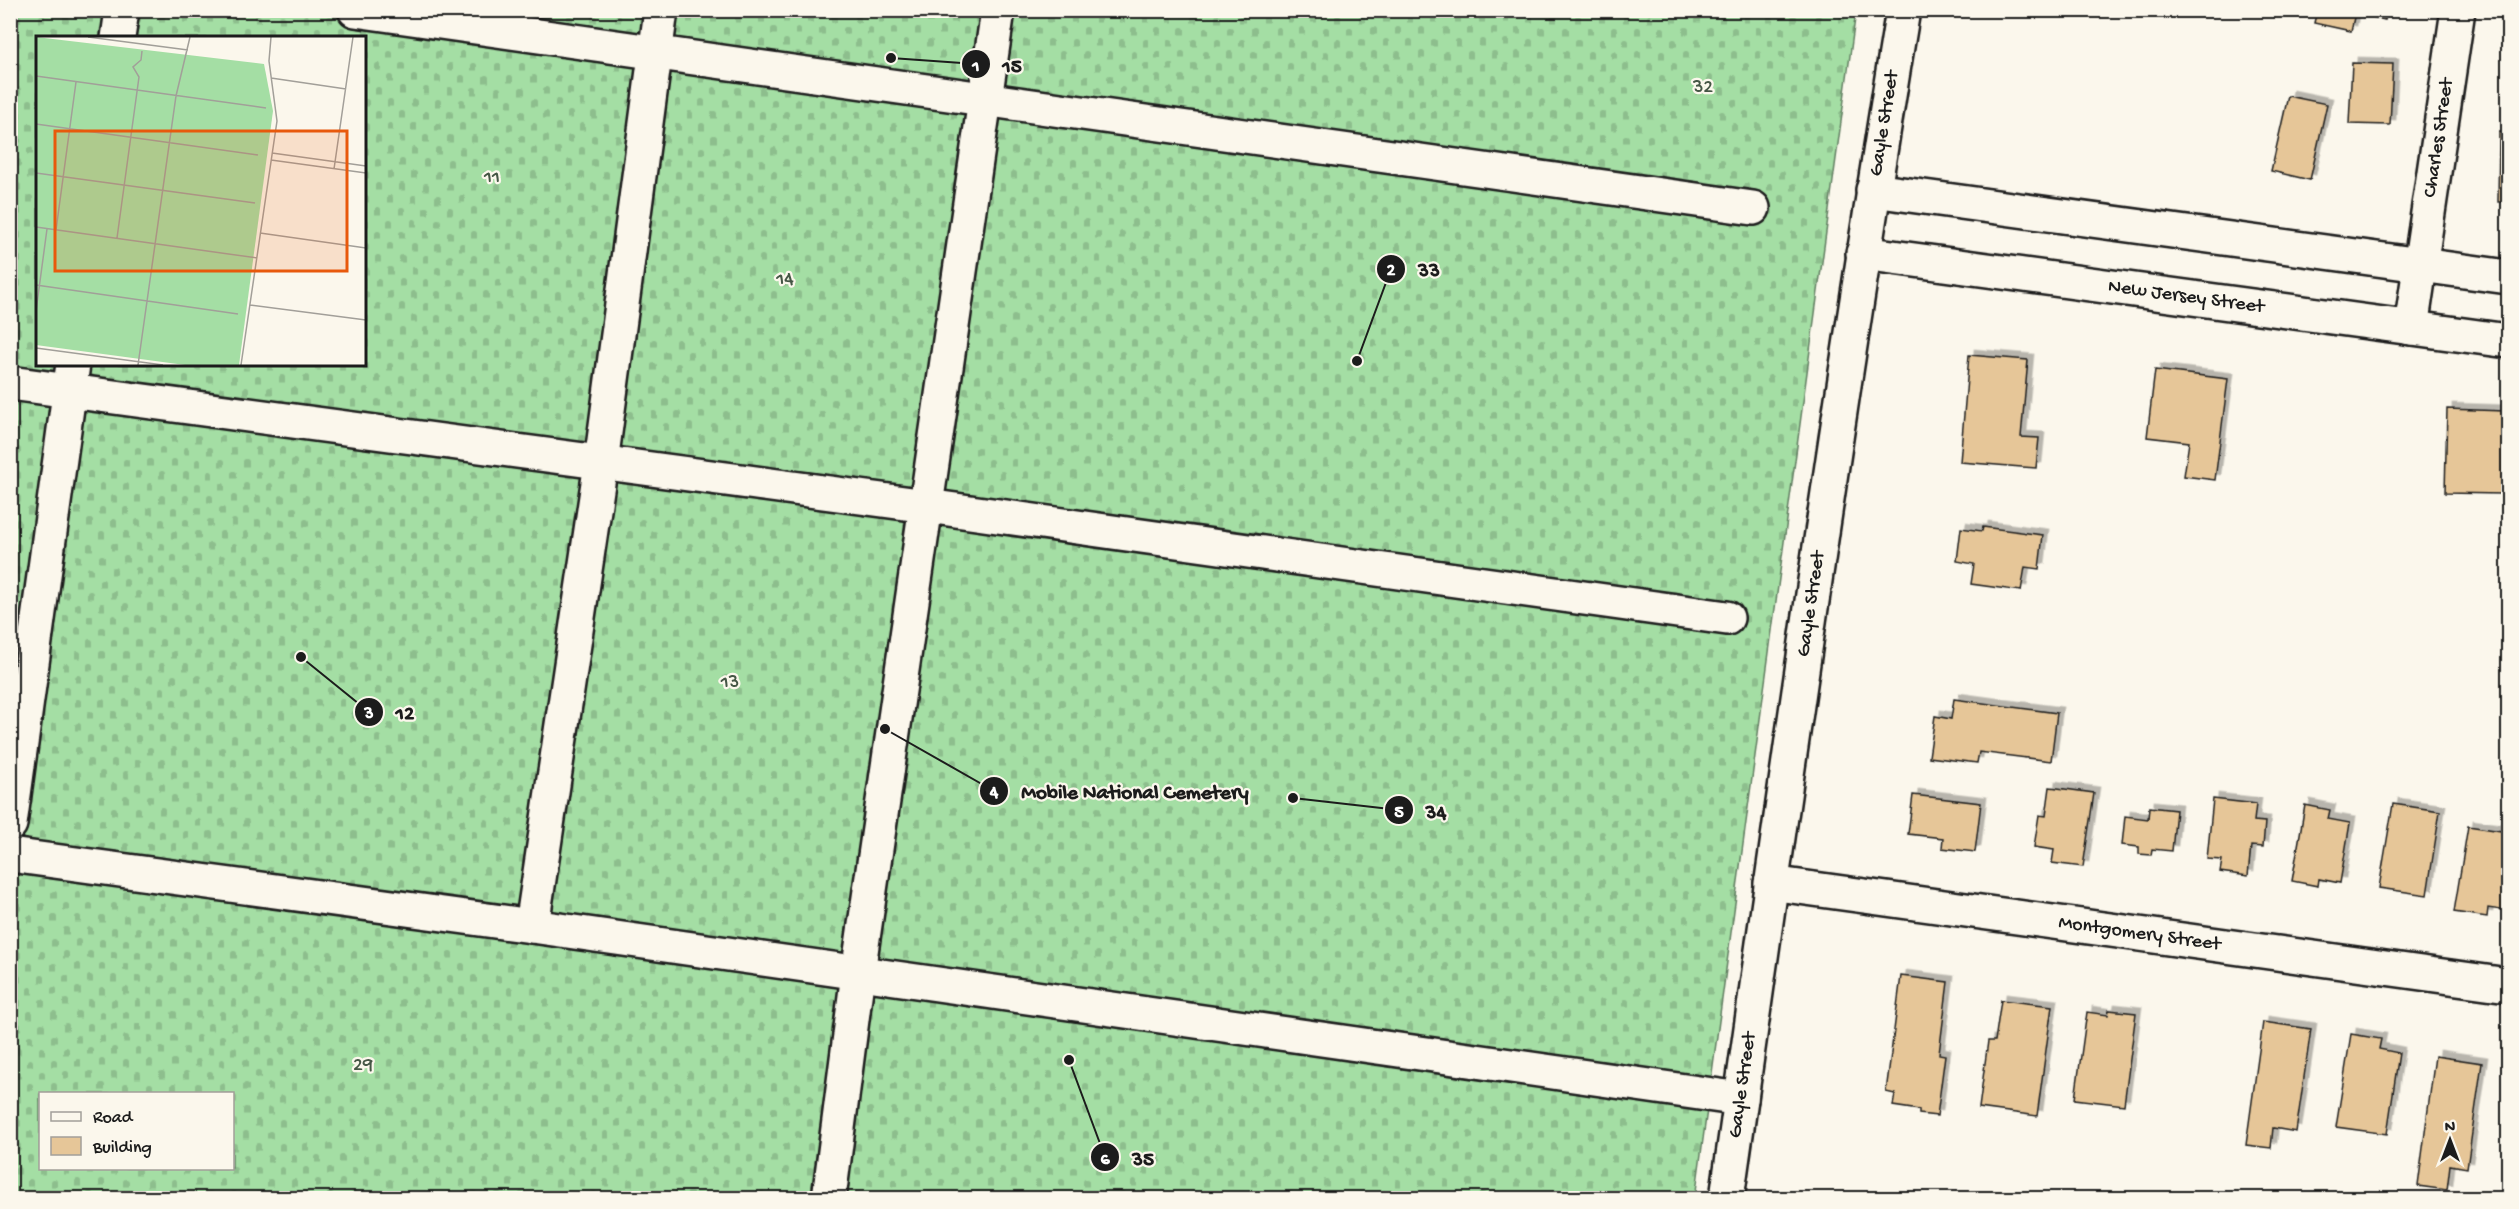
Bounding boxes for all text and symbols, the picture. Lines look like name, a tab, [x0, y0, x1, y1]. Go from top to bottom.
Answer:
inset map	[36, 36, 366, 366]
callout: 15	[961, 45, 1034, 84]
text: 15	[1001, 56, 1022, 81]
text: 1	[971, 57, 980, 78]
street label: Gayle Street	[1865, 67, 1905, 178]
street label: Charles Street	[2419, 75, 2459, 199]
park label: 32	[1692, 77, 1713, 100]
park label: 11	[483, 167, 500, 190]
callout: 33	[1376, 249, 1452, 288]
text: 33	[1417, 260, 1440, 285]
text: 2	[1387, 261, 1396, 282]
park label: 14	[775, 269, 794, 292]
street label: New Jersey Street	[2107, 275, 2267, 319]
street label: Gayle Street	[1793, 548, 1831, 658]
park label: 13	[720, 672, 739, 695]
callout: 12	[354, 692, 427, 731]
text: 12	[395, 703, 415, 728]
text: 3	[363, 704, 374, 725]
callout: Mobile National Cemetery	[979, 771, 1260, 810]
text: Mobile National Cemetery	[1021, 782, 1249, 807]
text: 4	[989, 783, 999, 804]
callout: 34	[1384, 791, 1458, 830]
text: 34	[1425, 802, 1447, 827]
text: 5	[1394, 803, 1404, 824]
street label: Montgomery Street	[2057, 911, 2224, 957]
street label: Gayle Street	[1724, 1029, 1762, 1139]
park label: 29	[353, 1055, 373, 1078]
legend	[39, 1092, 234, 1170]
text: Road	[93, 1108, 134, 1129]
north arrow	[2420, 1110, 2480, 1170]
text: N	[2445, 1119, 2456, 1138]
text: Building	[92, 1138, 152, 1159]
callout: 35	[1090, 1138, 1166, 1177]
text: 35	[1131, 1149, 1154, 1174]
text: 6	[1100, 1150, 1110, 1171]

